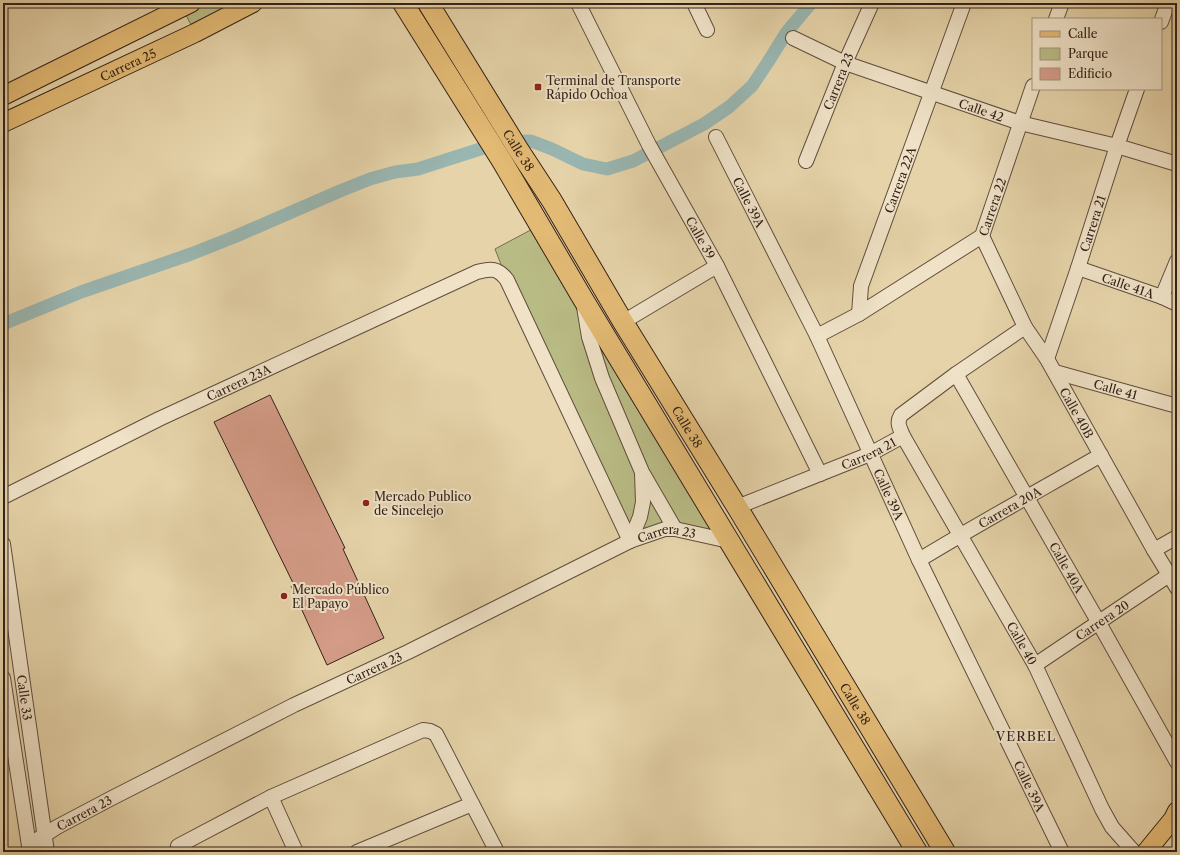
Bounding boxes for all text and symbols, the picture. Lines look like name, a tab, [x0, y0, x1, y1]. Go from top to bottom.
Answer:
legend	[1032, 18, 1162, 90]
text: Calle	[1068, 26, 1098, 41]
street label: Carrera 25	[98, 45, 158, 84]
text: Parque	[1068, 46, 1109, 61]
street label: Carrera 23	[820, 50, 856, 112]
text: Edificio	[1068, 66, 1112, 81]
place label: Terminal de Transporte Rápido Ochoa	[546, 73, 681, 102]
marker: Terminal de Transporte Rápido Ochoa	[533, 82, 543, 92]
street label: Calle 42	[957, 95, 1006, 124]
street label: Calle 38	[500, 127, 538, 174]
street label: Carrera 22A	[881, 144, 919, 215]
street label: Calle 39A	[730, 174, 769, 231]
street label: Carrera 22	[975, 176, 1009, 238]
street label: Carrera 21	[1076, 193, 1108, 254]
street label: Calle 39	[683, 214, 719, 261]
street label: Calle 41A	[1100, 269, 1157, 302]
street label: Carrera 23A	[204, 360, 274, 404]
street label: Calle 41	[1092, 376, 1139, 402]
street label: Calle 40B	[1057, 385, 1097, 441]
street label: Calle 38	[669, 403, 706, 450]
street label: Carrera 21	[839, 434, 898, 472]
street label: Calle 39A	[871, 466, 908, 523]
street label: Carrera 20A	[975, 483, 1045, 531]
place label: Mercado Publico de Sincelejo	[374, 489, 471, 518]
marker: Mercado Publico de Sincelejo	[361, 498, 371, 508]
street label: Carrera 23	[635, 521, 697, 545]
street label: Calle 40A	[1047, 539, 1088, 596]
place label: Mercado Público El Papayo	[292, 582, 389, 611]
marker: Mercado Público El Papayo	[279, 591, 289, 601]
street label: Carrera 20	[1073, 597, 1132, 643]
street label: Calle 40	[1004, 619, 1041, 667]
street label: Carrera 23	[343, 648, 404, 687]
street label: Calle 33	[14, 674, 36, 721]
street label: Calle 38	[837, 680, 874, 728]
district label: VERBEL	[995, 728, 1056, 744]
street label: Calle 39A	[1011, 758, 1049, 815]
street label: Carrera 23	[54, 792, 114, 833]

